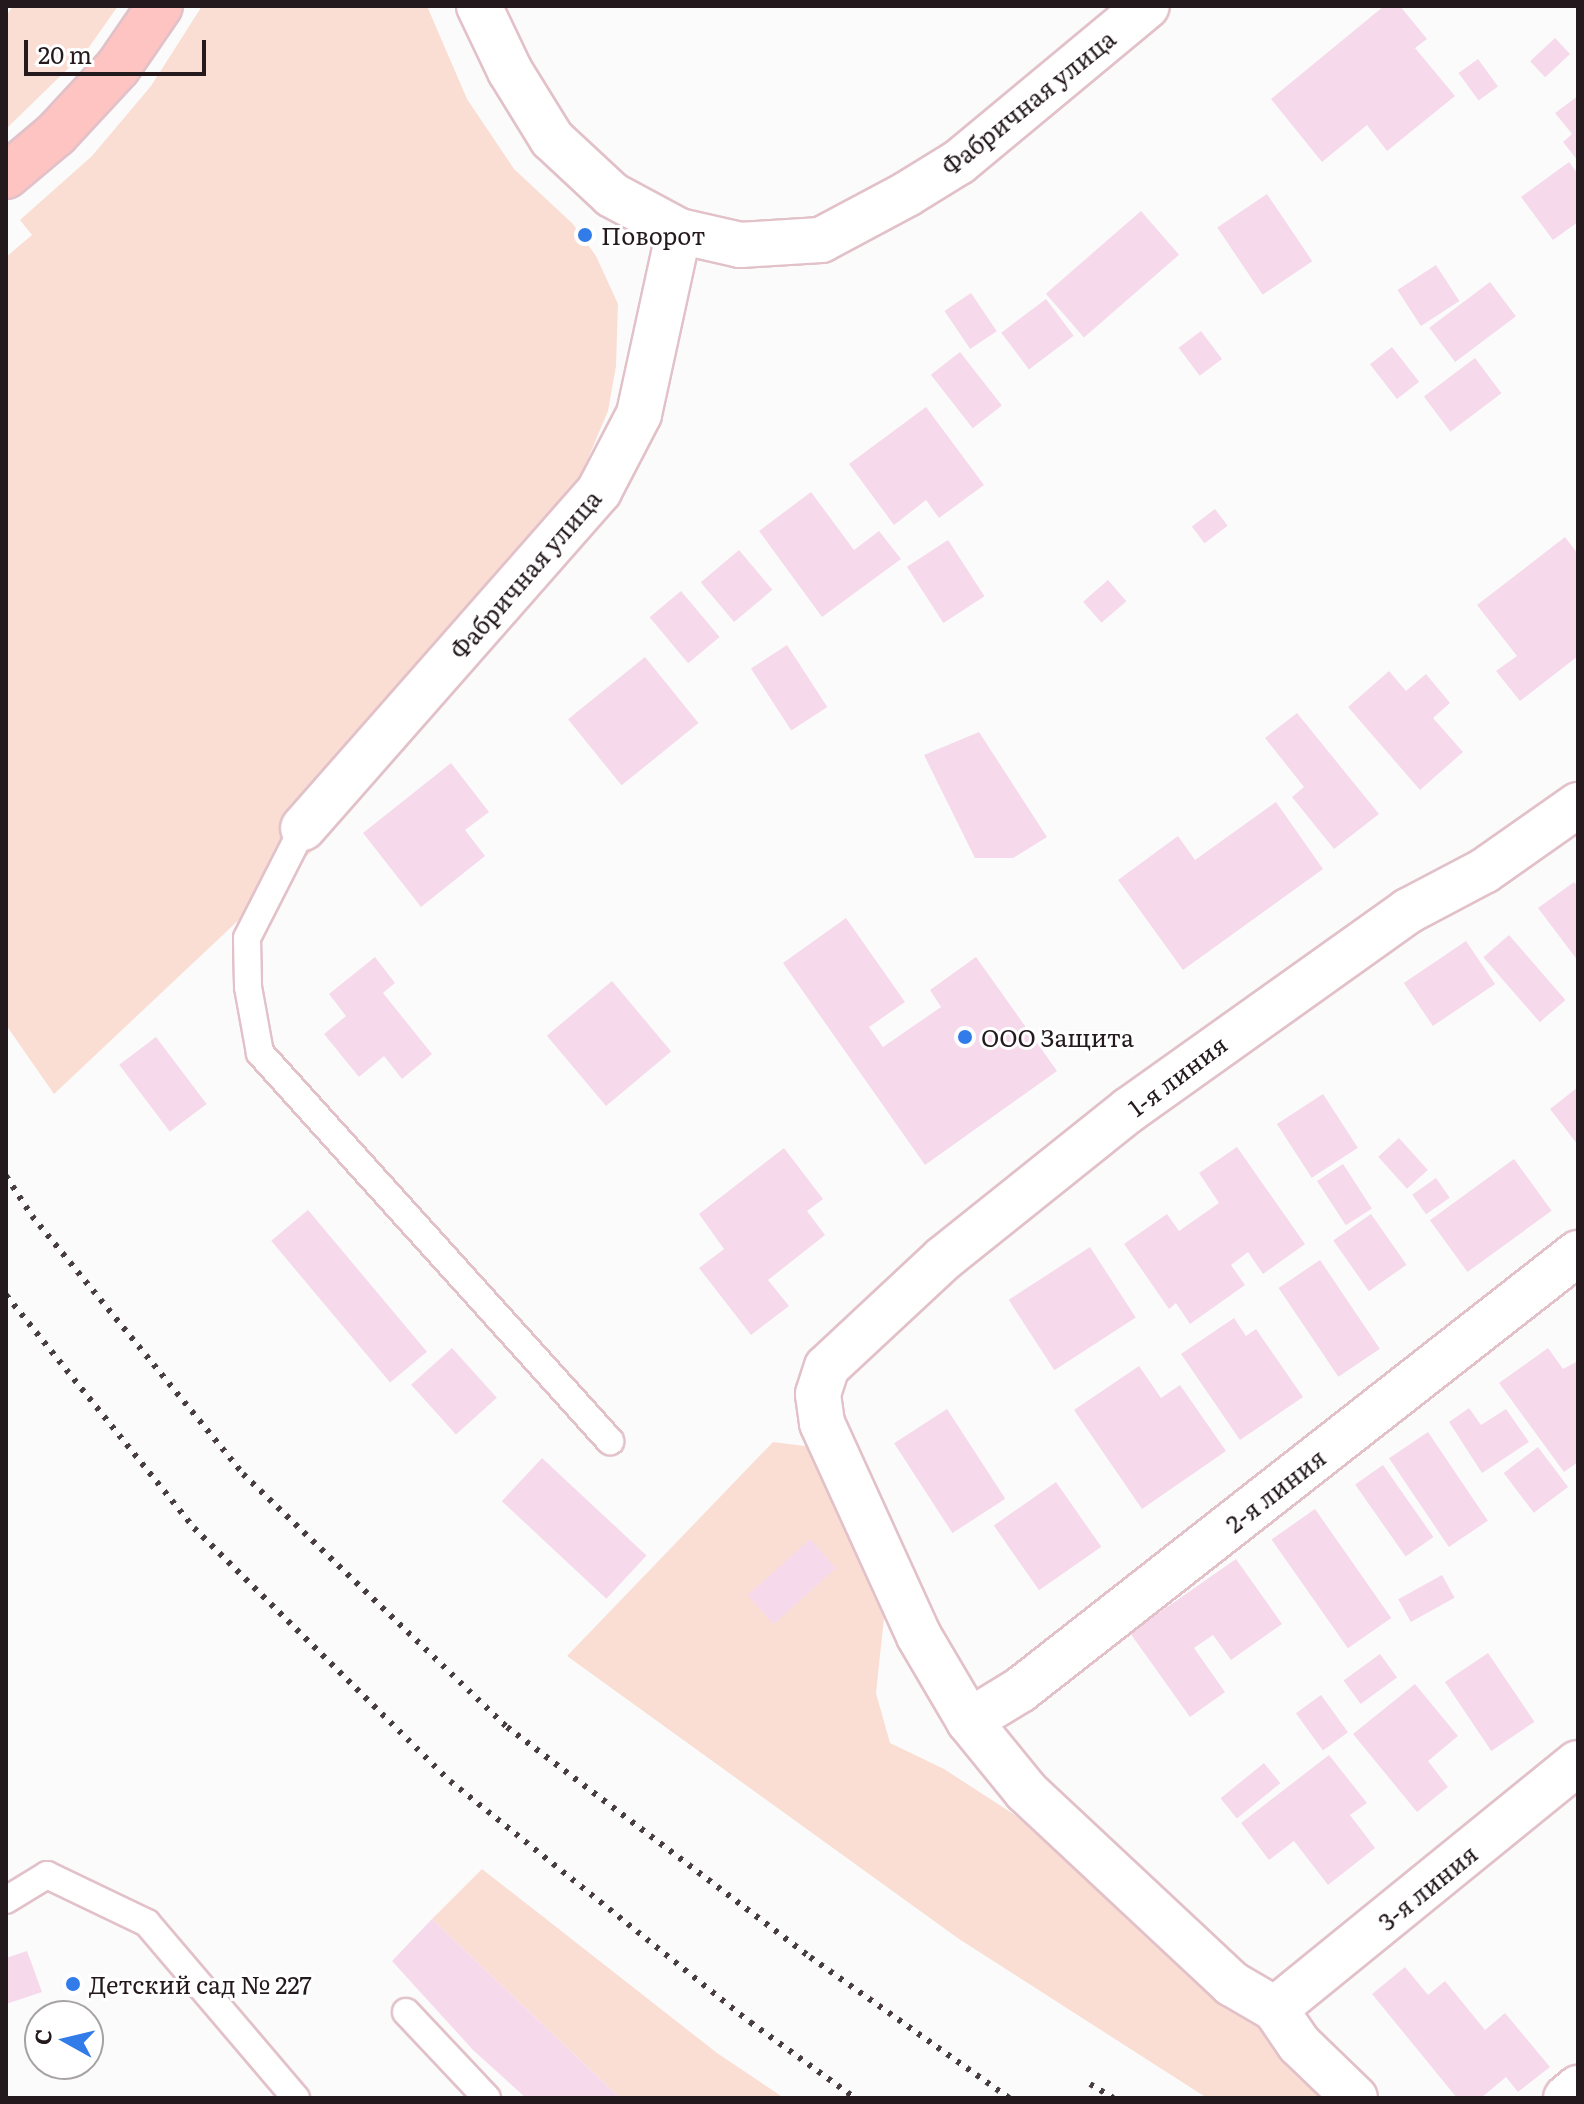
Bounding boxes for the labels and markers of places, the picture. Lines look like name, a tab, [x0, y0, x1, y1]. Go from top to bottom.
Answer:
place label: Поворот	[601, 221, 705, 249]
marker: Поворот	[576, 226, 594, 244]
place label: ООО Защита	[981, 1023, 1134, 1051]
marker: ООО Защита	[956, 1028, 974, 1046]
place label: Детский сад № 227	[89, 1970, 312, 1998]
marker: Детский сад № 227	[64, 1975, 82, 1993]

